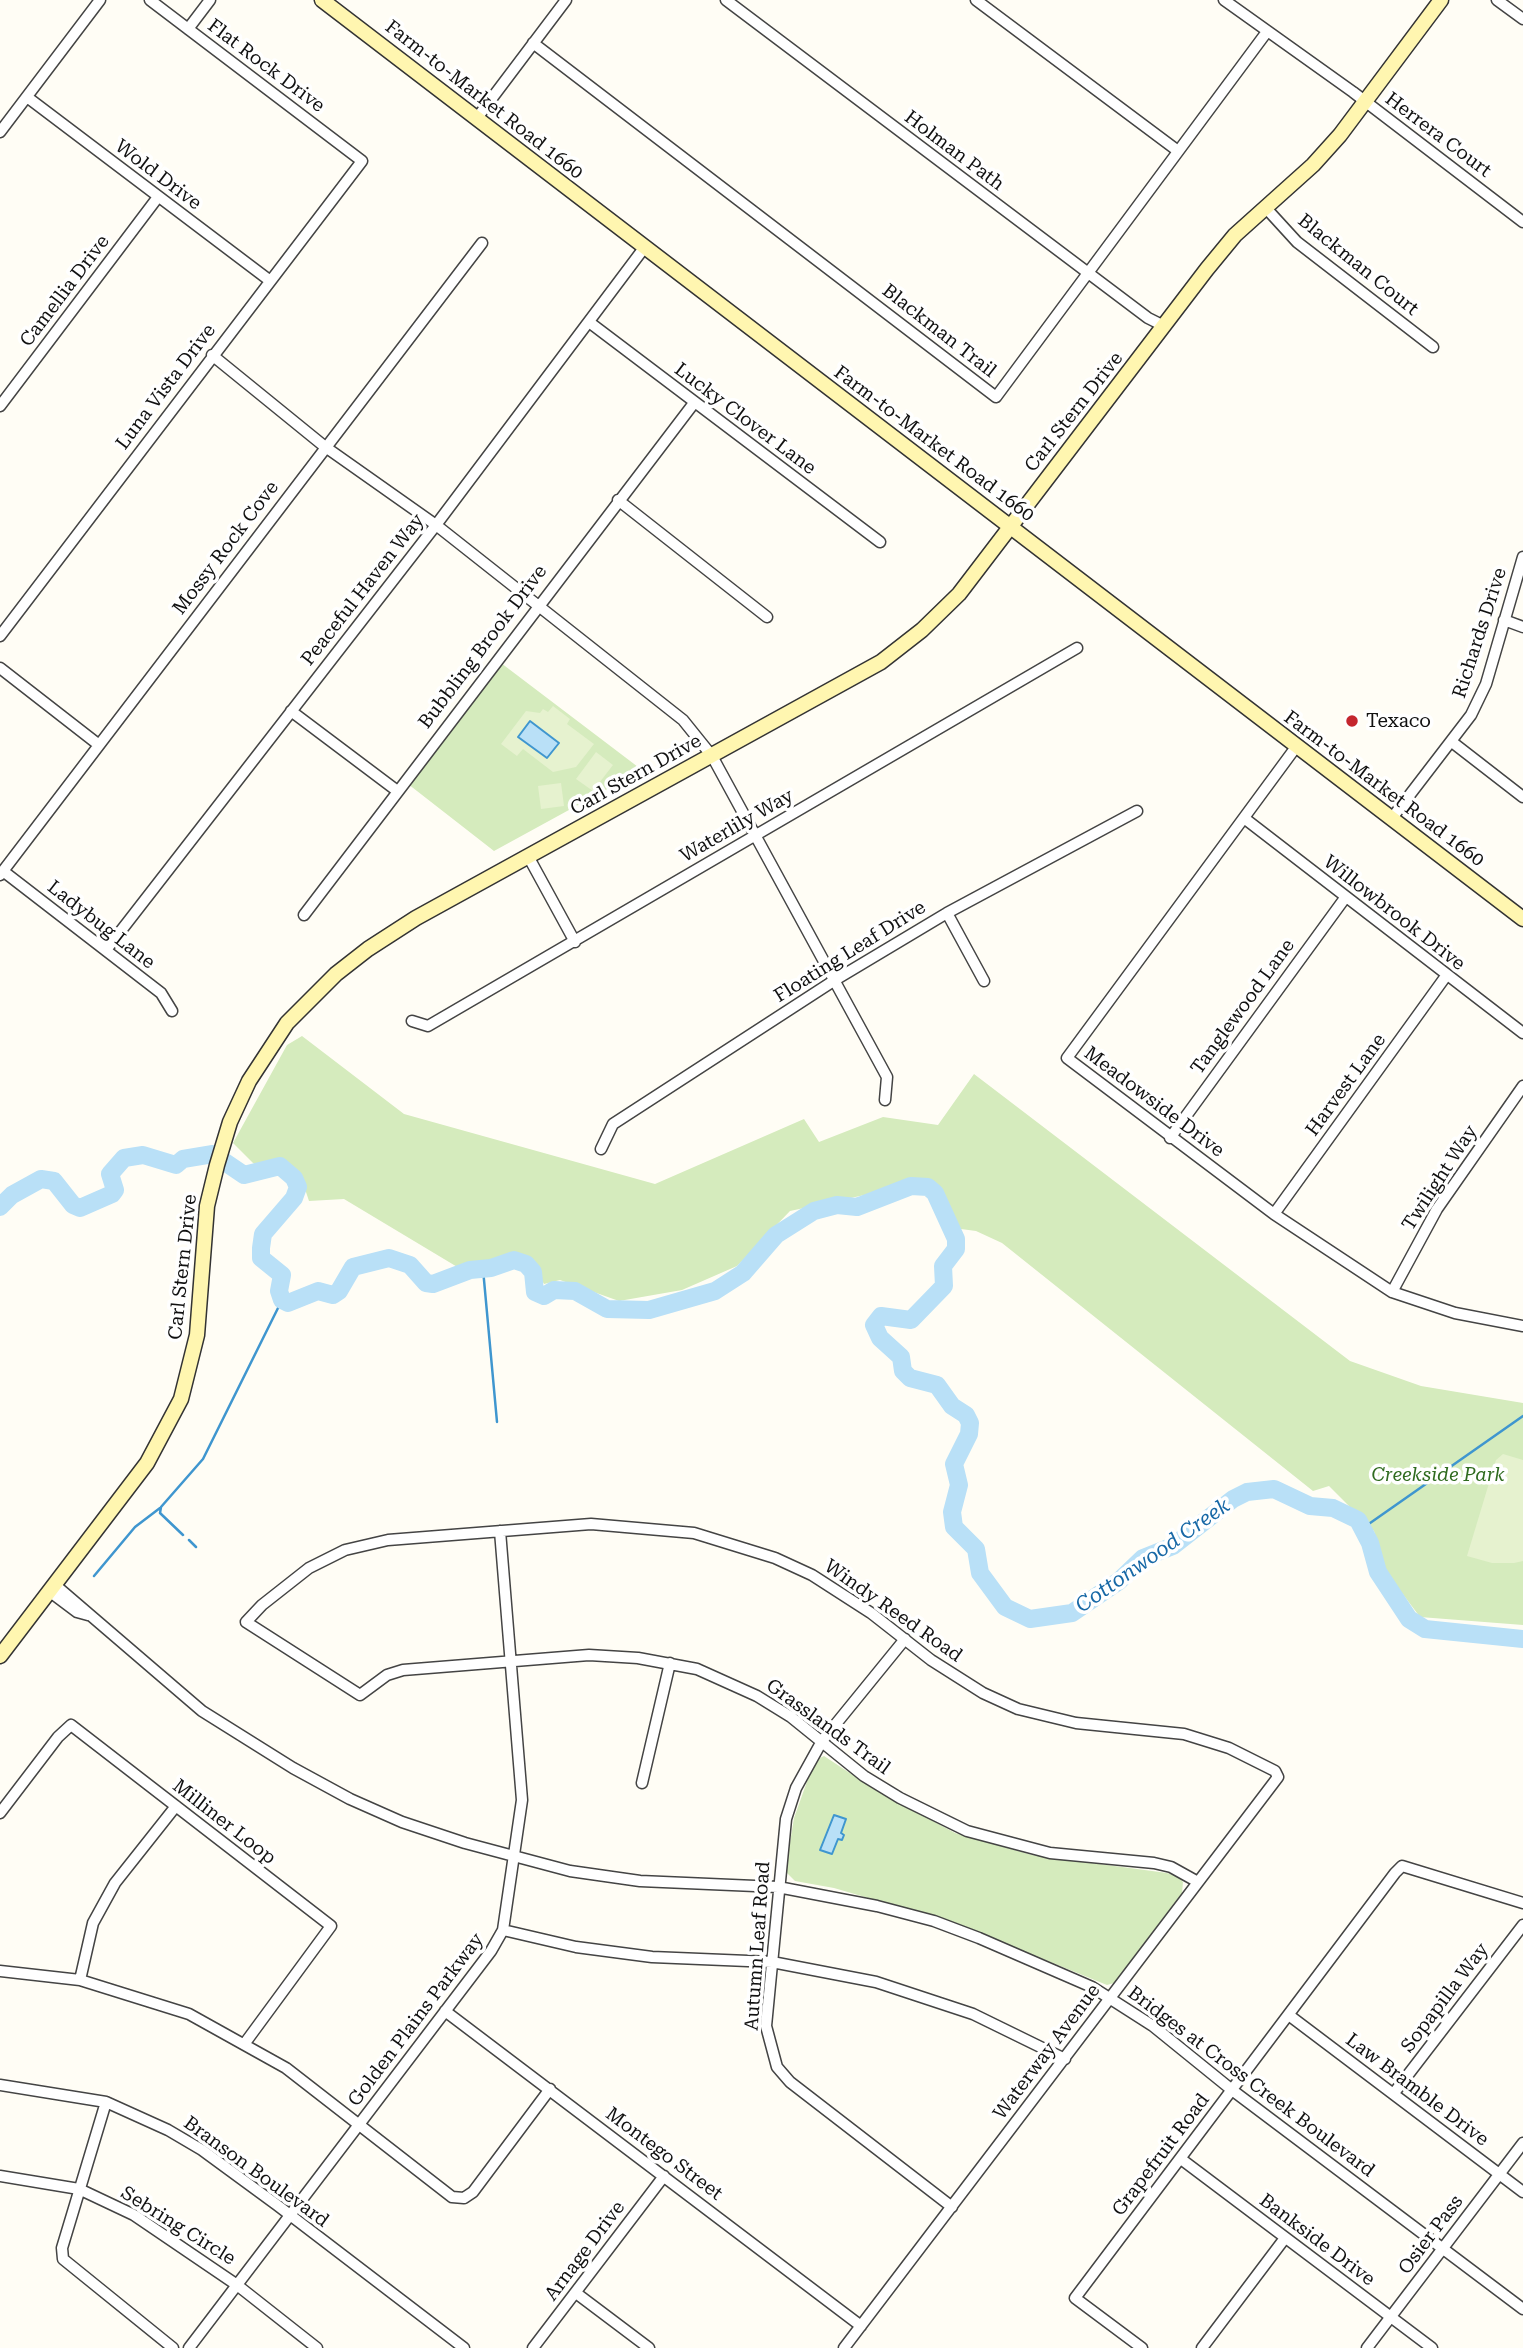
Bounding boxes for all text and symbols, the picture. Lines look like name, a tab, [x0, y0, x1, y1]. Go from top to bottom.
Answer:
street label: Flat Rock Drive	[203, 14, 329, 118]
street label: Farm-to-Market Road 1660	[380, 16, 588, 184]
street label: Herrera Court	[1380, 88, 1496, 182]
street label: Holman Path	[900, 106, 1008, 196]
street label: Wold Drive	[110, 135, 206, 215]
street label: Blackman Court	[1293, 209, 1423, 321]
street label: Camellia Drive	[16, 231, 114, 351]
street label: Blackman Trail	[877, 279, 1001, 383]
street label: Luna Vista Drive	[111, 320, 221, 454]
street label: Carl Stern Drive	[1020, 347, 1128, 477]
street label: Lucky Clover Lane	[670, 358, 820, 480]
street label: Farm-to-Market Road 1660	[829, 361, 1039, 527]
street label: Mossy Rock Cove	[168, 477, 284, 619]
street label: Peaceful Haven Way	[297, 510, 429, 670]
street label: Bubbling Brook Drive	[414, 561, 552, 733]
street label: Richards Drive	[1448, 565, 1512, 701]
street label: Farm-to-Market Road 1660	[1279, 706, 1489, 872]
place label: Texaco	[1366, 710, 1431, 732]
marker: Texaco	[1344, 713, 1360, 729]
street label: Carl Stern Drive	[567, 730, 705, 820]
street label: Waterlily Way	[676, 784, 798, 868]
street label: Willowbrook Drive	[1319, 851, 1469, 975]
street label: Ladybug Lane	[43, 876, 159, 974]
street label: Floating Leaf Drive	[770, 896, 930, 1008]
street label: Tanglewood Lane	[1186, 935, 1300, 1079]
street label: Harvest Lane	[1301, 1029, 1391, 1141]
street label: Meadowside Drive	[1079, 1042, 1229, 1162]
street label: Twilight Way	[1398, 1121, 1482, 1235]
street label: Carl Stern Drive	[164, 1193, 202, 1341]
park label: Creekside Park	[1371, 1464, 1505, 1486]
water label: Cottonwood Creek	[1071, 1493, 1235, 1619]
street label: Windy Reed Road	[820, 1555, 966, 1667]
street label: Grasslands Trail	[762, 1674, 894, 1780]
street label: Milliner Loop	[168, 1775, 280, 1869]
street label: Autumn Leaf Road	[741, 1861, 775, 2031]
street label: Golden Plains Parkway	[343, 1929, 489, 2111]
street label: Sopapilla Way	[1396, 1939, 1494, 2057]
street label: Waterway Avenue	[989, 1980, 1105, 2124]
street label: Bridges at Cross Creek Boulevard	[1123, 1982, 1379, 2182]
street label: Law Bramble Drive	[1341, 2029, 1493, 2151]
street label: Grapefruit Road	[1108, 2089, 1214, 2221]
street label: Montego Street	[601, 2103, 727, 2205]
street label: Branson Boulevard	[179, 2112, 333, 2232]
street label: Sebring Circle	[117, 2182, 239, 2270]
street label: Bankside Drive	[1255, 2189, 1379, 2291]
street label: Osier Pass	[1394, 2191, 1468, 2279]
street label: Arnage Drive	[540, 2197, 630, 2305]

